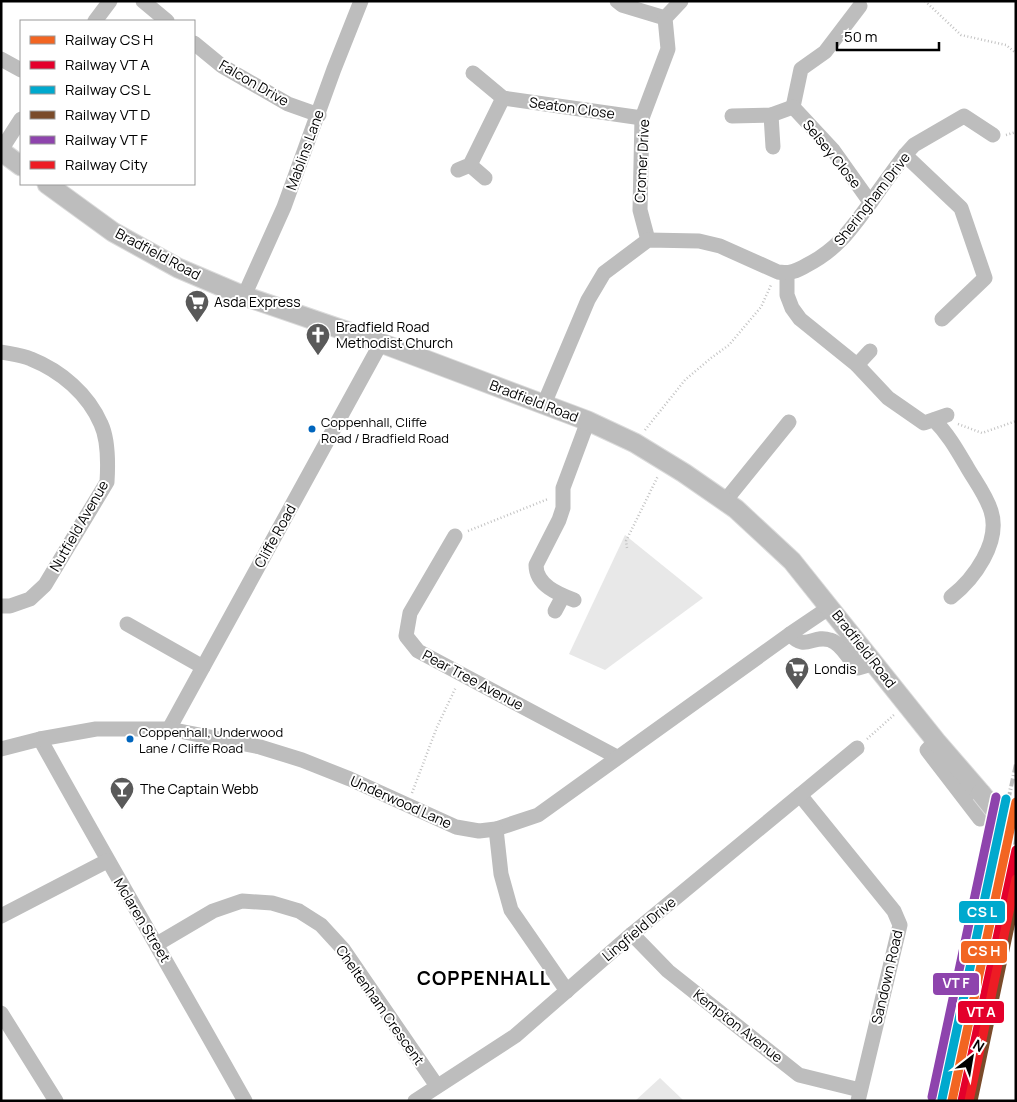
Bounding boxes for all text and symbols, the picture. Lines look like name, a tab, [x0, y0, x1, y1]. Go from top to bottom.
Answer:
legend	[20, 20, 195, 185]
scale bar	[837, 20, 940, 52]
text: 50 m	[844, 26, 878, 47]
text: Railway CS H	[65, 29, 153, 50]
text: Railway VT A	[65, 54, 150, 75]
street label: Falcon Drive	[216, 55, 293, 110]
text: Railway CS L	[65, 79, 151, 100]
street label: Seaton Close	[528, 92, 616, 123]
text: Railway VT D	[65, 104, 150, 125]
street label: Mablins Lane	[281, 107, 328, 193]
street label: Selsey Close	[799, 116, 866, 192]
street label: Cromer Drive	[630, 119, 653, 203]
text: Railway VT F	[65, 129, 148, 150]
street label: Sheringham Drive	[829, 148, 914, 249]
text: Railway City	[65, 154, 148, 175]
street label: Bradfield Road	[112, 223, 204, 284]
supermarket icon: Asda Express	[184, 289, 210, 323]
place label: Asda Express	[214, 292, 301, 311]
place label: Bradfield Road Methodist Church	[336, 317, 453, 352]
church icon: Bradfield Road Methodist Church	[305, 322, 331, 356]
street label: Bradfield Road	[487, 375, 581, 426]
place label: Coppenhall, Cliffe Road / Bradfield Road	[321, 413, 449, 447]
marker: Coppenhall, Cliffe Road / Bradfield Road	[307, 424, 317, 434]
street label: Nutfield Avenue	[45, 477, 112, 575]
street label: Cliffe Road	[249, 501, 300, 571]
street label: Bradfield Road	[828, 606, 901, 691]
street label: Pear Tree Avenue	[419, 645, 527, 714]
supermarket icon: Londis	[784, 656, 810, 690]
place label: Londis	[814, 659, 857, 678]
place label: Coppenhall, Underwood Lane / Cliffe Road	[139, 723, 283, 757]
marker: Coppenhall, Underwood Lane / Cliffe Road	[125, 734, 135, 744]
street label: Underwood Lane	[347, 771, 455, 832]
bar icon: The Captain Webb	[109, 776, 135, 810]
place label: The Captain Webb	[140, 779, 259, 798]
street label: Mclaren Street	[110, 874, 175, 966]
street label: Lingfield Drive	[598, 892, 680, 965]
line badge: CS L	[958, 900, 1006, 924]
text: CS L	[967, 902, 998, 921]
street label: Sandown Road	[866, 928, 907, 1026]
line badge: CS H	[960, 940, 1008, 964]
street label: Cheltenham Crescent	[332, 941, 429, 1069]
text: CS H	[968, 941, 1000, 960]
district label: COPPENHALL	[417, 965, 551, 991]
line badge: VT F	[932, 972, 980, 996]
text: VT F	[942, 973, 970, 992]
street label: Kempton Avenue	[690, 985, 787, 1067]
line badge: VT A	[957, 1000, 1005, 1024]
text: VT A	[966, 1002, 996, 1021]
north arrow	[947, 1032, 997, 1082]
text: N	[970, 1035, 988, 1056]

